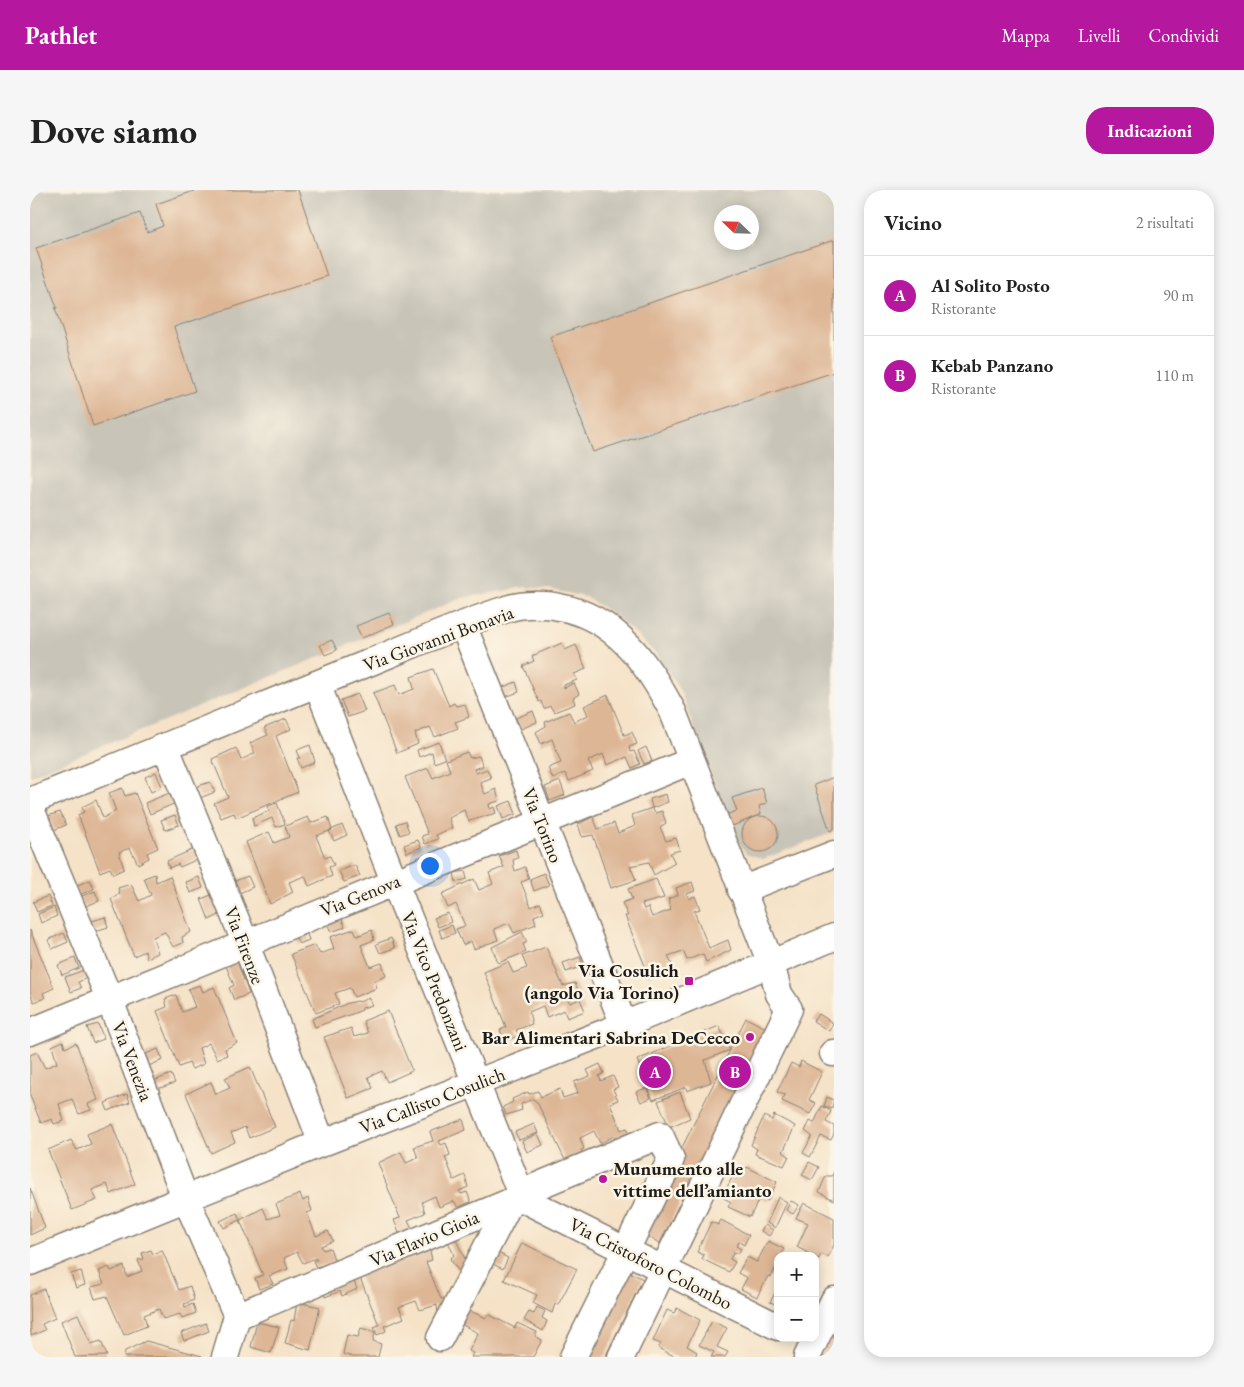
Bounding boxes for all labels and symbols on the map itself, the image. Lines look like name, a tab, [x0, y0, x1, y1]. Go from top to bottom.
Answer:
north arrow	[714, 205, 759, 250]
street label: Via Giovanni Bonavia	[359, 599, 517, 677]
street label: Via Torino	[516, 784, 569, 867]
your location	[417, 853, 443, 879]
street label: Via Genova	[316, 868, 404, 923]
street label: Via Firenze	[218, 903, 271, 988]
street label: Via Vico Predonzani	[395, 908, 474, 1055]
place label: Via Cosulich (angolo Via Torino)	[525, 958, 679, 1005]
marker: Via Cosulich (angolo Via Torino)	[683, 975, 695, 987]
street label: Via Venezia	[106, 1018, 159, 1105]
place label: Bar Alimentari Sabrina DeCecco	[482, 1025, 740, 1050]
marker: Bar Alimentari Sabrina DeCecco	[744, 1031, 756, 1043]
pin: A	[639, 1053, 671, 1091]
pin: B	[719, 1053, 751, 1091]
street label: Via Callisto Cosulich	[356, 1061, 509, 1140]
place label: Munumento alle vittime dell’amianto	[613, 1156, 772, 1203]
marker: Munumento alle vittime dell’amianto	[597, 1173, 609, 1185]
street label: Via Flavio Gioia	[366, 1204, 483, 1273]
street label: Via Cristoforo Colombo	[565, 1212, 736, 1315]

